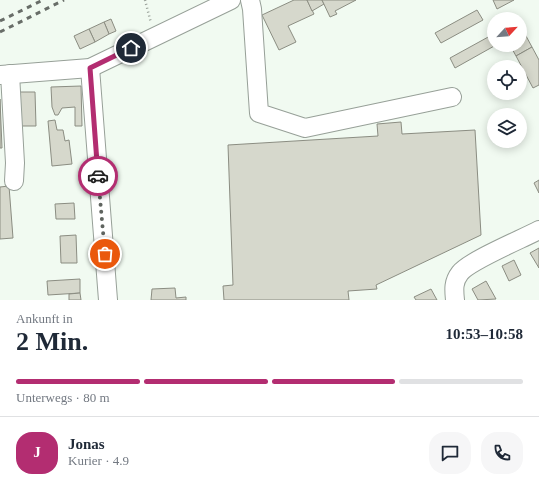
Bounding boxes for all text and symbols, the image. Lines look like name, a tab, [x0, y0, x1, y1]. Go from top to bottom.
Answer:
north arrow	[487, 12, 527, 52]
map controls	[487, 12, 527, 148]
pin	[114, 31, 148, 65]
icon: home	[120, 37, 142, 59]
button: locate	[487, 60, 527, 100]
button: layers	[487, 108, 527, 148]
courier	[78, 156, 118, 196]
icon: car	[87, 165, 109, 187]
pin	[88, 237, 122, 271]
icon: bag	[94, 243, 116, 265]
text: Ankunft in	[16, 311, 73, 326]
text: 10:53–10:58	[446, 326, 523, 342]
text: 2 Min.	[16, 327, 88, 356]
text: Unterwegs · 80 m	[16, 390, 110, 405]
button: chat	[429, 432, 471, 474]
button: phone	[481, 432, 523, 474]
text: Jonas	[68, 436, 105, 452]
text: J	[33, 444, 41, 460]
text: Kurier · 4.9	[68, 453, 129, 468]

